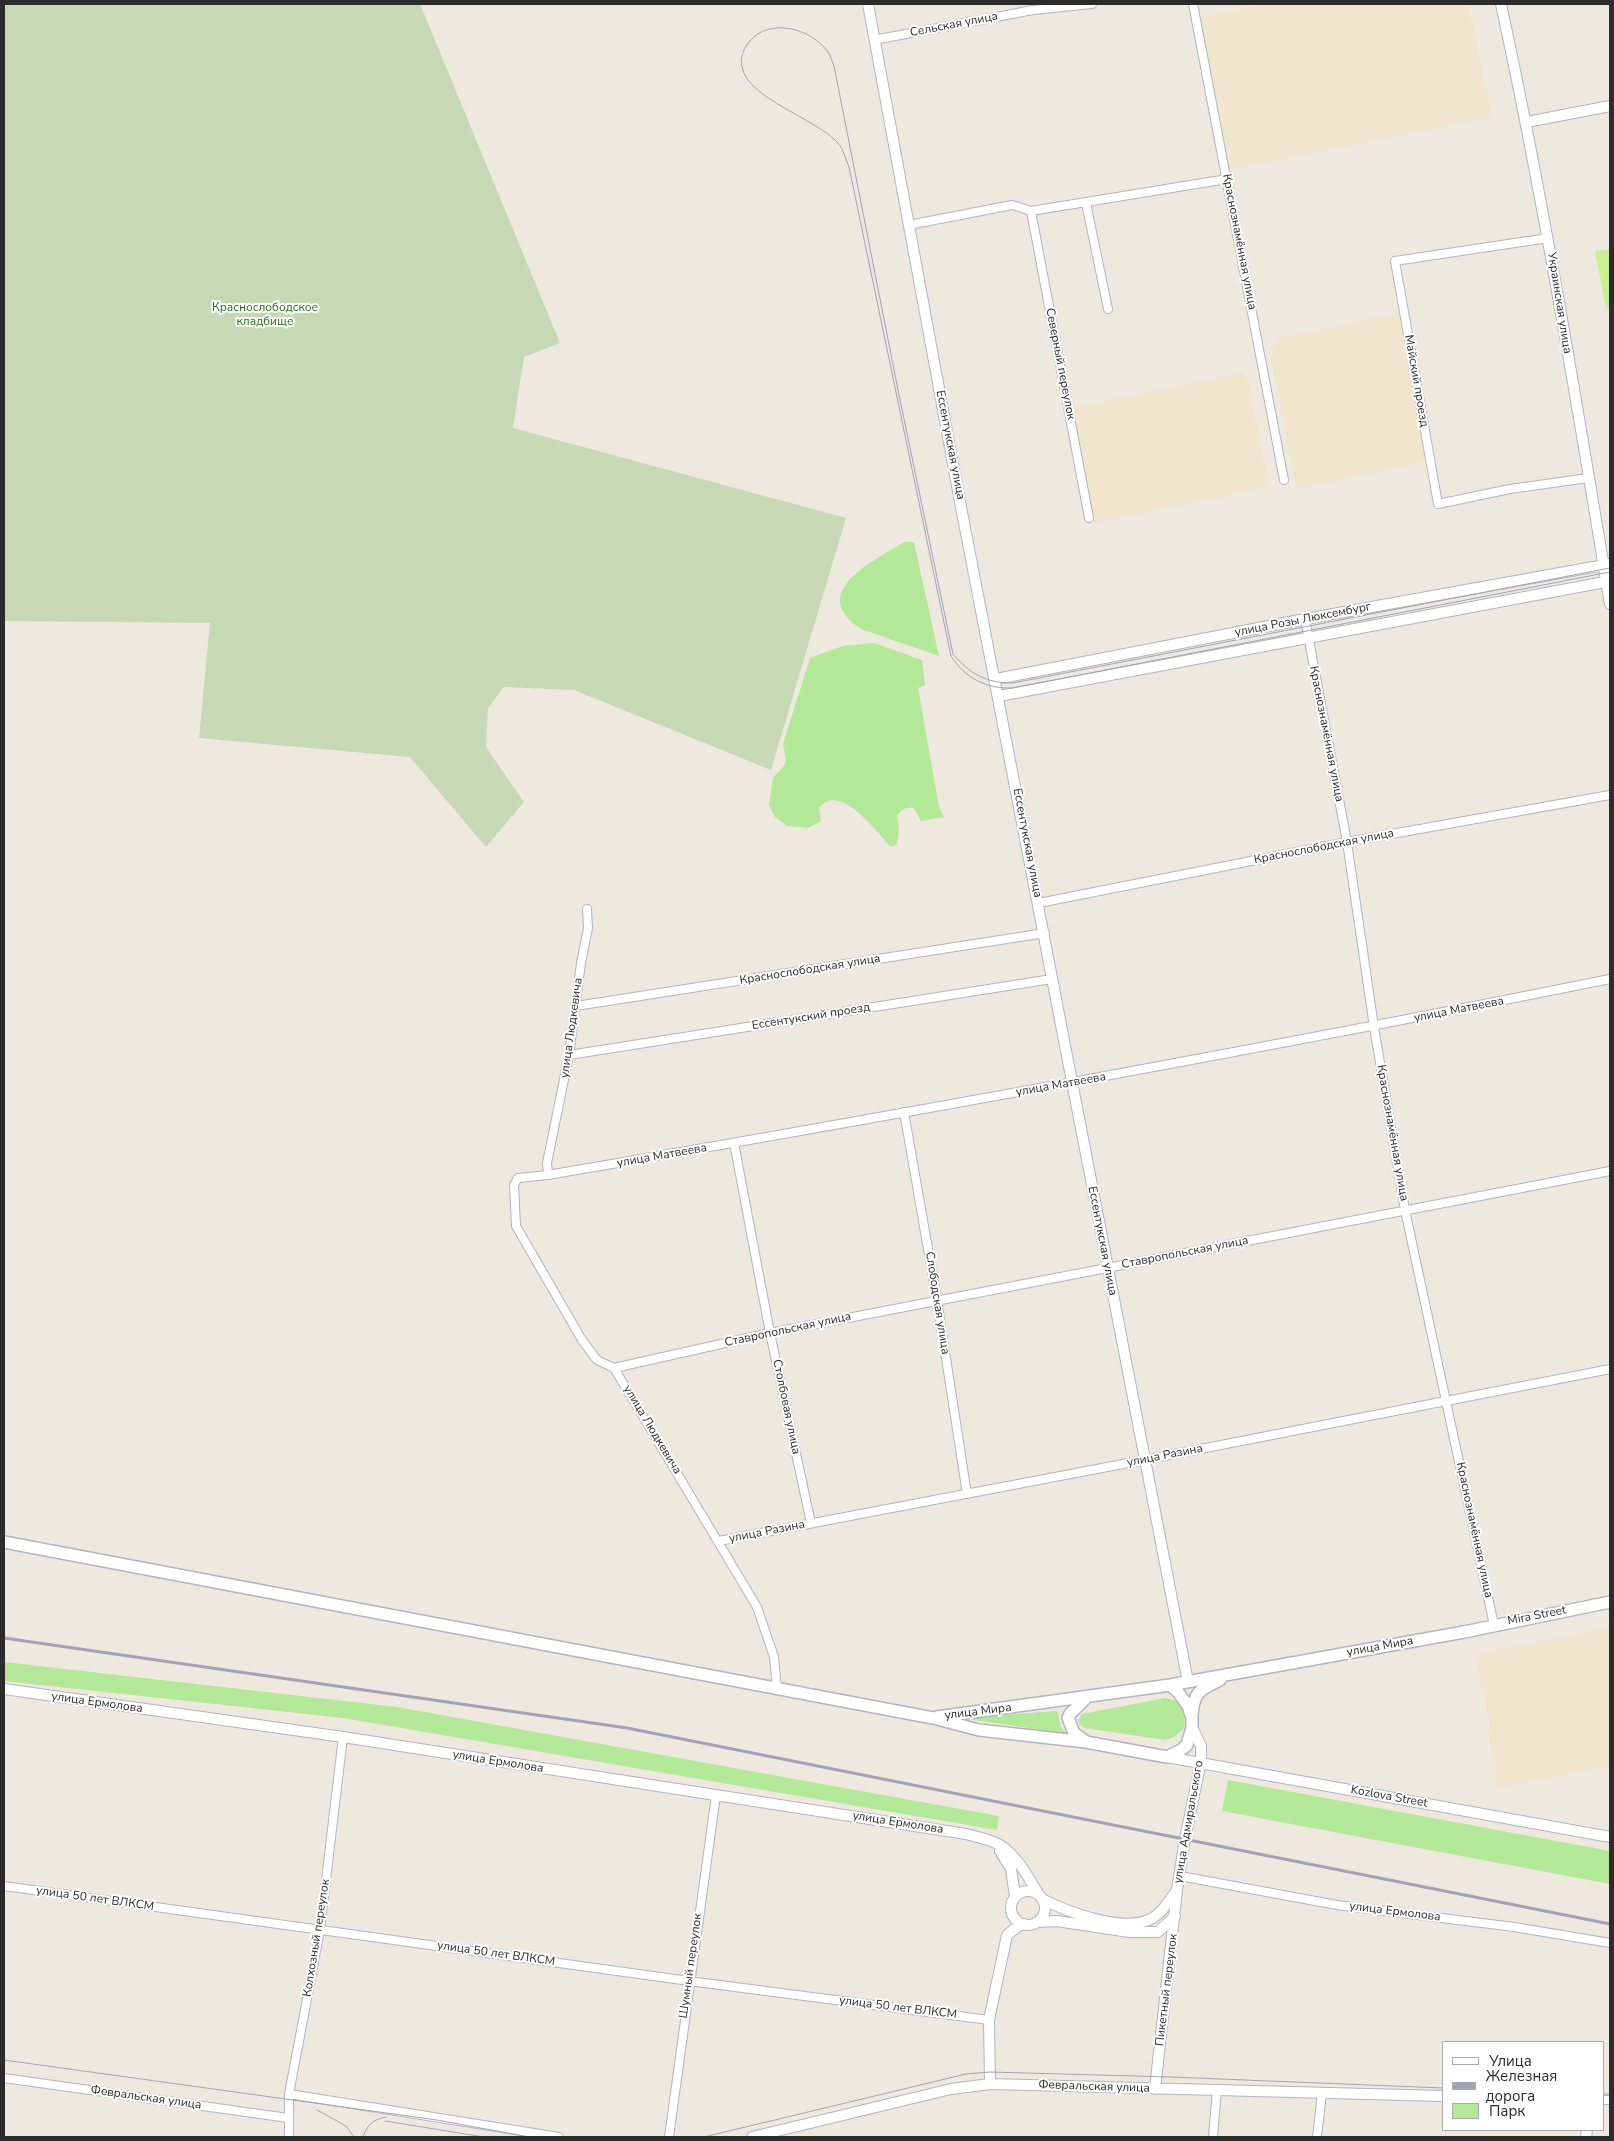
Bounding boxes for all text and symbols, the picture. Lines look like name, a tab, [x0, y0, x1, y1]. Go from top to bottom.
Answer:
street label: Сельская улица	[909, 9, 999, 41]
street label: Краснознамённая улица	[1219, 173, 1259, 311]
street label: Украинская улица	[1544, 251, 1574, 355]
park label: Краснослободское кладбище	[212, 301, 318, 329]
street label: Северный переулок	[1042, 307, 1078, 421]
street label: Майский проезд	[1401, 334, 1431, 428]
street label: Ессентукская улица	[932, 389, 968, 501]
street label: улица Розы Люксембург	[1234, 600, 1372, 640]
street label: Краснознамённая улица	[1306, 665, 1346, 803]
street label: Ессентукская улица	[1009, 787, 1045, 899]
street label: Краснослободская улица	[1253, 826, 1395, 868]
street label: Краснослободская улица	[739, 952, 881, 988]
street label: улица Людкевича	[558, 977, 586, 1079]
street label: улица Матвеева	[1413, 994, 1505, 1026]
street label: Ессентукский проезд	[751, 1001, 871, 1033]
street label: Краснознамённая улица	[1373, 1064, 1411, 1202]
street label: улица Матвеева	[1015, 1070, 1107, 1100]
street label: улица Матвеева	[616, 1141, 708, 1171]
street label: Ессентукская улица	[1084, 1185, 1120, 1297]
street label: Ставропольская улица	[1120, 1234, 1250, 1272]
street label: Слободская улица	[922, 1251, 952, 1355]
street label: Ставропольская улица	[723, 1310, 853, 1350]
street label: Столбовая улица	[769, 1358, 803, 1456]
street label: улица Людкевича	[620, 1383, 684, 1477]
street label: улица Разина	[1126, 1442, 1204, 1470]
street label: Краснознамённая улица	[1453, 1461, 1495, 1599]
street label: улица Разина	[728, 1518, 806, 1546]
street label: Mira Street	[1506, 1603, 1568, 1629]
street label: улица Мира	[1346, 1634, 1414, 1660]
street label: улица Ермолова	[50, 1689, 144, 1717]
street label: улица Мира	[944, 1701, 1012, 1723]
street label: улица Ермолова	[451, 1748, 545, 1776]
street label: улица Адмиральского	[1171, 1759, 1207, 1885]
street label: Kozlova Street	[1349, 1783, 1429, 1811]
street label: улица Ермолова	[851, 1809, 945, 1837]
street label: Колхозный переулок	[301, 1878, 333, 1998]
street label: улица 50 лет ВЛКСМ	[35, 1884, 155, 1914]
street label: улица Ермолова	[1348, 1899, 1442, 1925]
street label: Шумный переулок	[677, 1913, 705, 2019]
street label: Пикетный переулок	[1153, 1933, 1181, 2047]
street label: улица 50 лет ВЛКСМ	[436, 1939, 556, 1969]
street label: улица 50 лет ВЛКСМ	[838, 1994, 958, 2022]
legend	[1442, 2041, 1604, 2131]
text: Улица	[1489, 2051, 1532, 2071]
text: Железная дорога	[1486, 2066, 1557, 2106]
street label: Февральская улица	[1038, 2078, 1150, 2096]
street label: Февральская улица	[90, 2083, 202, 2113]
text: Парк	[1489, 2101, 1525, 2121]

